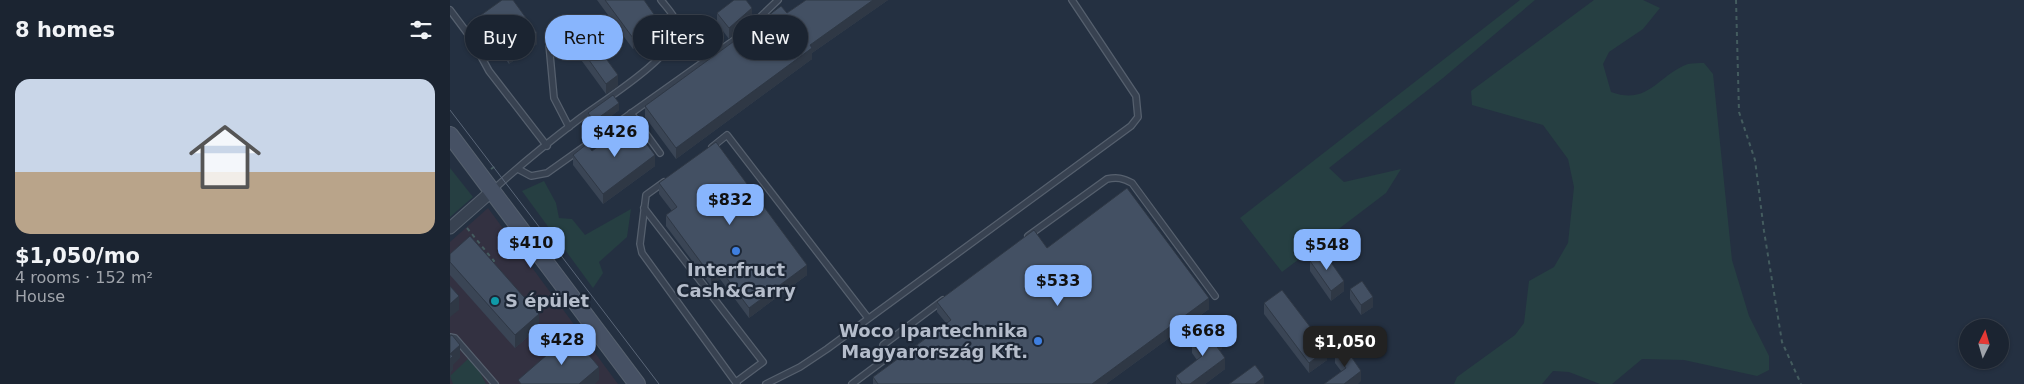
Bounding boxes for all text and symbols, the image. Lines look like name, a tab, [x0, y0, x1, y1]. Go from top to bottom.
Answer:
chip: Buy	[465, 15, 535, 60]
chip: Rent	[545, 15, 623, 60]
chip: Filters	[633, 15, 723, 60]
chip: New	[733, 15, 808, 60]
icon: filters	[407, 16, 435, 44]
text: 8 homes	[15, 18, 115, 42]
icon: home	[180, 112, 270, 202]
pin: $426	[585, 116, 645, 158]
text: $426	[593, 122, 637, 141]
pin: $832	[700, 184, 760, 226]
text: $832	[708, 190, 752, 209]
pin: $410	[501, 226, 561, 269]
pin: $548	[1297, 228, 1357, 271]
text: $410	[509, 233, 553, 252]
text: $548	[1305, 235, 1349, 254]
text: $1,050/mo	[15, 244, 140, 268]
marker: Interfruct Cash&Carry	[730, 245, 742, 257]
place label: Interfruct Cash&Carry	[676, 259, 796, 301]
pin: $533	[1028, 264, 1088, 307]
text: 4 rooms · 152 m²	[15, 268, 153, 287]
text: $533	[1036, 271, 1080, 290]
text: House	[15, 287, 65, 306]
place label: S épület	[505, 290, 590, 311]
marker: S épület	[489, 295, 501, 307]
pin: $668	[1173, 314, 1233, 357]
north arrow	[1959, 319, 2009, 369]
map controls	[1959, 319, 2009, 369]
place label: Woco Ipartechnika Magyarország Kft.	[839, 320, 1028, 362]
text: $668	[1181, 321, 1225, 340]
pin: $428	[532, 324, 592, 366]
pin: $1,050	[1304, 326, 1386, 368]
text: $428	[540, 330, 584, 349]
text: $1,050	[1314, 332, 1376, 351]
marker: Woco Ipartechnika Magyarország Kft.	[1032, 335, 1044, 347]

